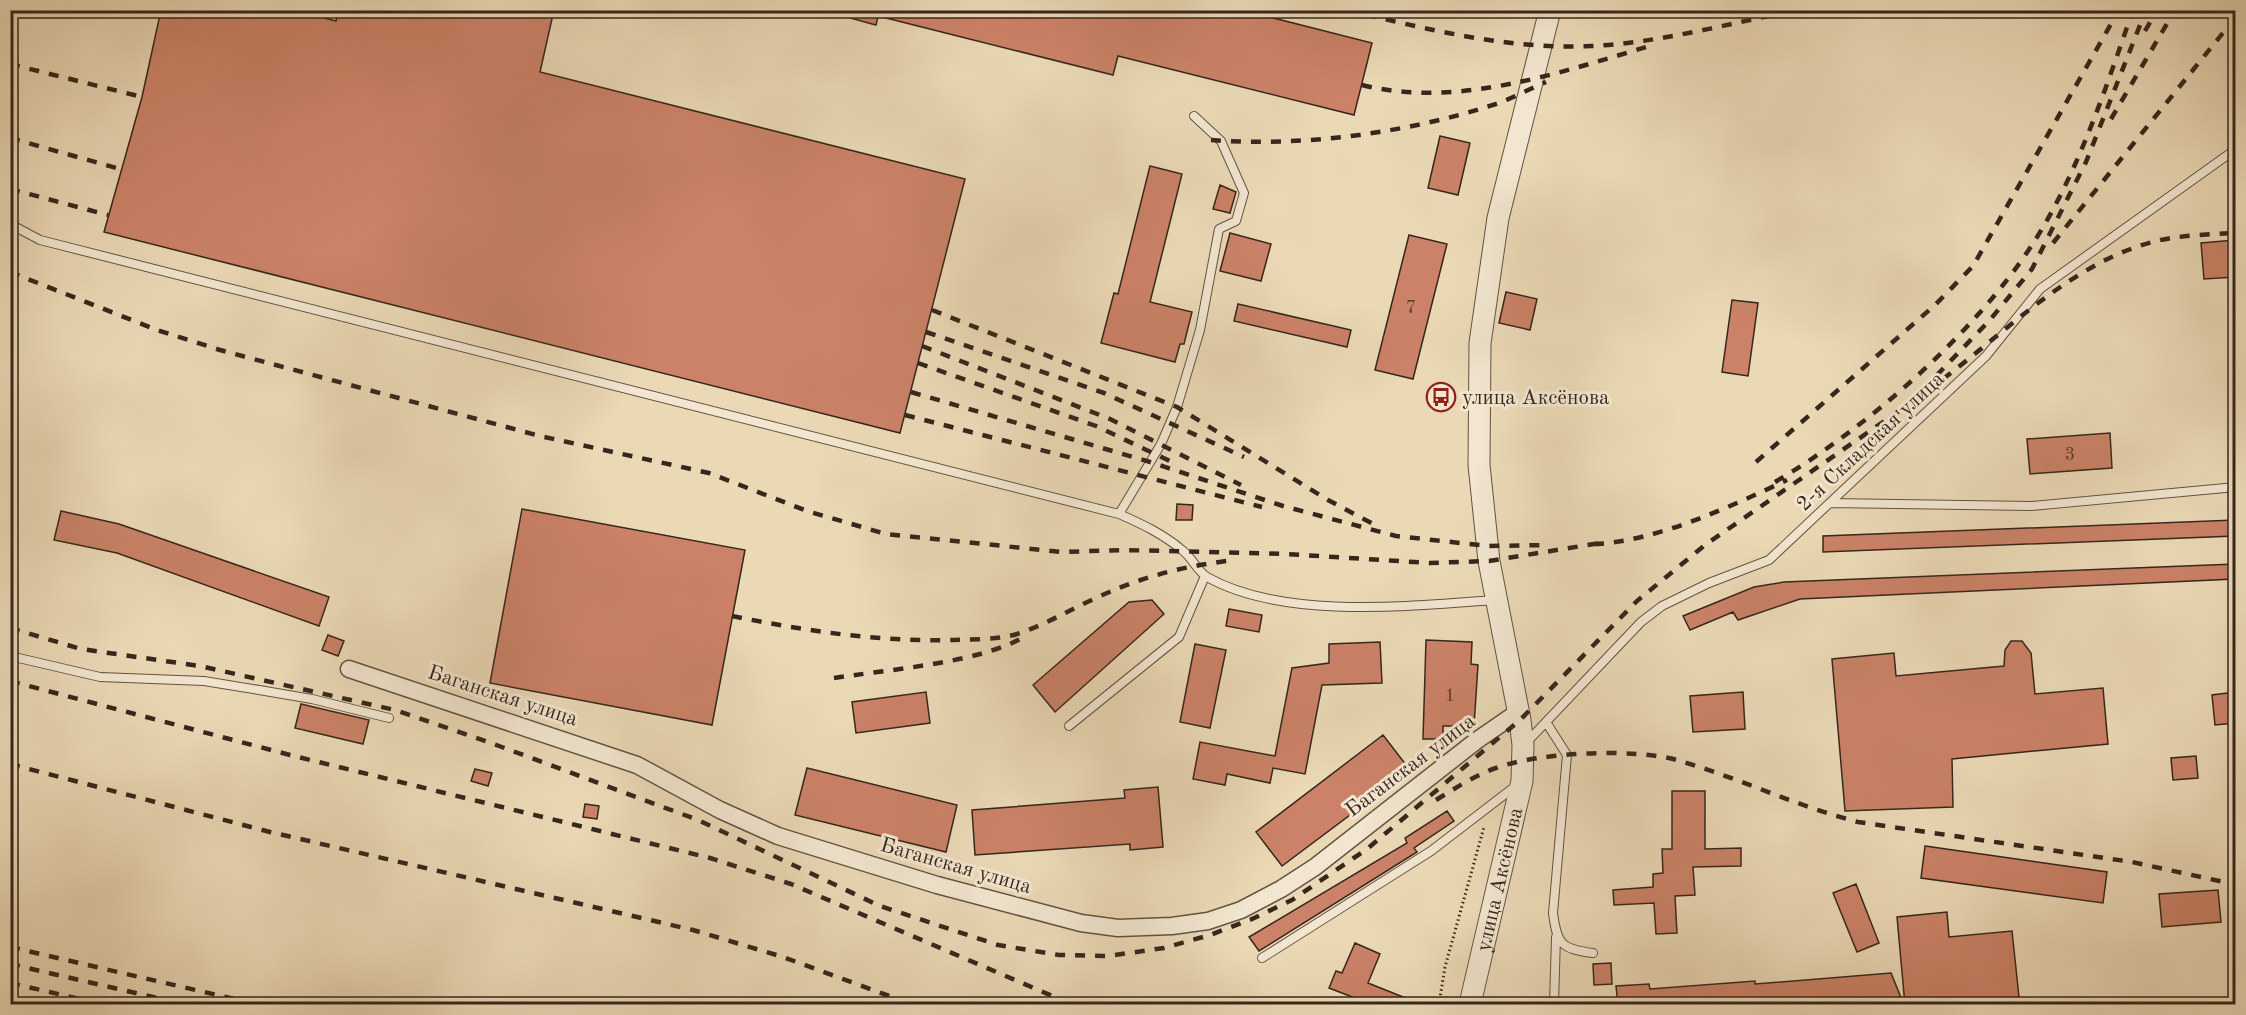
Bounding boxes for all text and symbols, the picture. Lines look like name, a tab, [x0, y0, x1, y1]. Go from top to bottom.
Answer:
house number: 7	[1406, 299, 1416, 317]
street label: 2-я Складская улица	[1793, 369, 1949, 516]
bus stop icon: улица Аксёнова	[1425, 381, 1457, 413]
place label: улица Аксёнова	[1462, 388, 1609, 409]
house number: 3	[2065, 446, 2075, 464]
street label: Баганская улица	[425, 662, 580, 731]
house number: 1	[1445, 687, 1455, 705]
street label: Баганская улица	[1342, 711, 1480, 822]
street label: улица Аксёнова	[1474, 805, 1528, 954]
street label: Баганская улица	[878, 835, 1034, 898]

